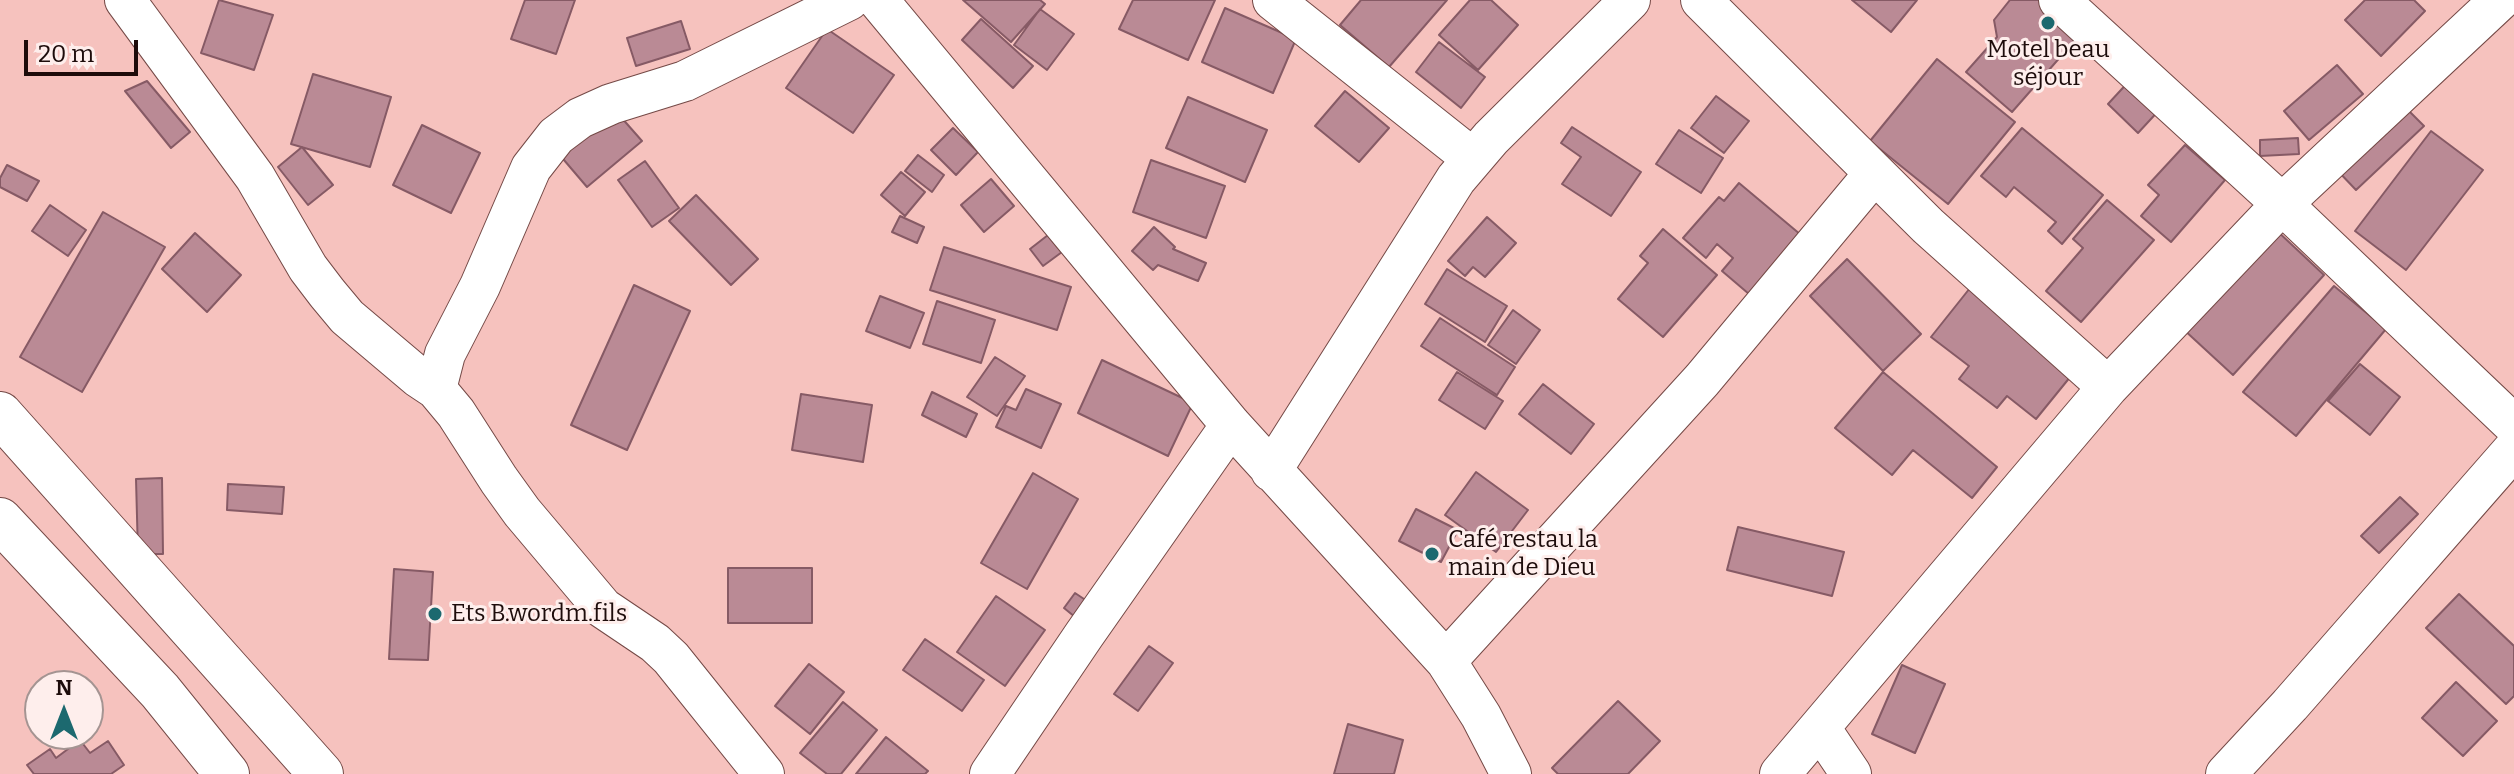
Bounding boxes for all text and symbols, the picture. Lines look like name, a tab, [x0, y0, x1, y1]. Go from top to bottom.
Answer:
marker: Motel beau séjour	[2039, 14, 2057, 32]
scale bar	[28, 24, 142, 74]
place label: Motel beau séjour	[1986, 36, 2110, 92]
text: 20 m	[38, 40, 94, 68]
place label: Café restau la main de Dieu	[1448, 526, 1598, 582]
marker: Café restau la main de Dieu	[1423, 545, 1441, 563]
place label: Ets B.wordm.fils	[451, 600, 627, 628]
marker: Ets B.wordm.fils	[426, 605, 444, 623]
north arrow	[24, 670, 104, 750]
text: N	[56, 674, 72, 701]

